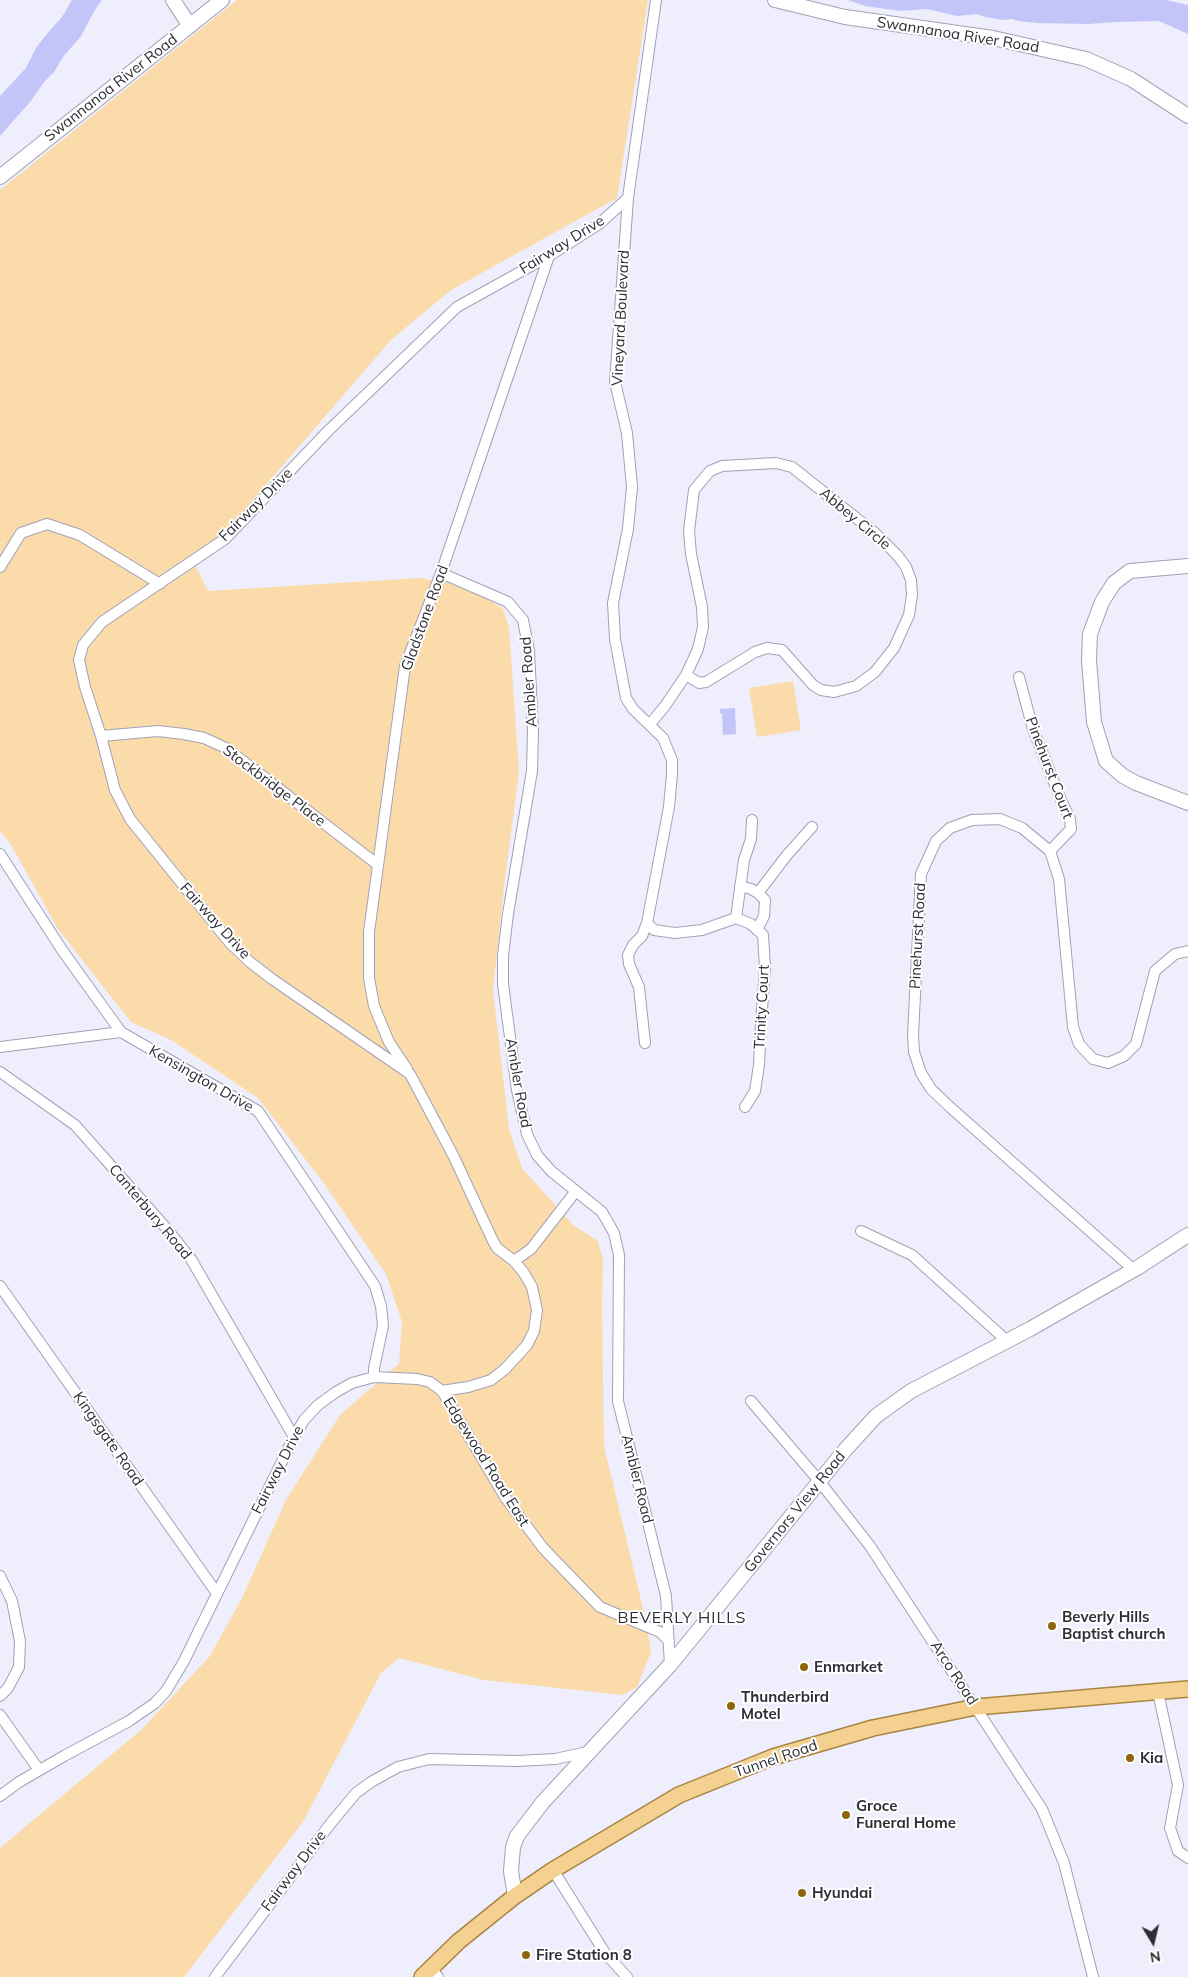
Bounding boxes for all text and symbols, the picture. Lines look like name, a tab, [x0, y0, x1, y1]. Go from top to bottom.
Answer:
street label: Swannanoa River Road	[876, 13, 1040, 57]
street label: Swannanoa River Road	[41, 30, 181, 146]
street label: Fairway Drive	[516, 212, 608, 278]
street label: Vineyard Boulevard	[608, 250, 634, 386]
street label: Fairway Drive	[216, 465, 296, 545]
street label: Abbey Circle	[816, 484, 894, 554]
street label: Gladstone Road	[398, 563, 452, 673]
street label: Ambler Road	[517, 636, 541, 728]
street label: Pinehurst Court	[1021, 715, 1077, 821]
street label: Stockbridge Place	[219, 741, 329, 831]
street label: Fairway Drive	[176, 879, 254, 963]
street label: Pinehurst Road	[906, 882, 930, 990]
street label: Trinity Court	[751, 964, 773, 1050]
street label: Ambler Road	[501, 1037, 535, 1129]
street label: Kensington Drive	[145, 1042, 257, 1116]
street label: Canterbury Road	[105, 1161, 195, 1263]
street label: Kingsgate Road	[69, 1389, 147, 1489]
street label: Edgewood Road East	[439, 1394, 533, 1530]
street label: Fairway Drive	[248, 1423, 308, 1517]
street label: Ambler Road	[617, 1433, 657, 1525]
street label: Governors View Road	[741, 1448, 849, 1576]
district label: BEVERLY HILLS	[616, 1608, 748, 1628]
place label: Beverly Hills Baptist church	[1062, 1608, 1166, 1643]
marker: Beverly Hills Baptist church	[1046, 1620, 1058, 1632]
street label: Arco Road	[927, 1638, 981, 1708]
place label: Enmarket	[814, 1658, 883, 1676]
marker: Enmarket	[798, 1661, 810, 1673]
place label: Thunderbird Motel	[741, 1688, 829, 1723]
marker: Thunderbird Motel	[725, 1700, 737, 1712]
street label: Tunnel Road	[732, 1736, 820, 1782]
place label: Kia	[1140, 1749, 1163, 1767]
marker: Kia	[1124, 1752, 1136, 1764]
place label: Groce Funeral Home	[856, 1797, 956, 1832]
marker: Groce Funeral Home	[840, 1809, 852, 1821]
street label: Fairway Drive	[258, 1827, 330, 1915]
place label: Hyundai	[812, 1884, 872, 1902]
marker: Hyundai	[796, 1887, 808, 1899]
north arrow	[1128, 1917, 1178, 1967]
place label: Fire Station 8	[536, 1946, 632, 1964]
text: N	[1149, 1947, 1162, 1967]
marker: Fire Station 8	[520, 1949, 532, 1961]

